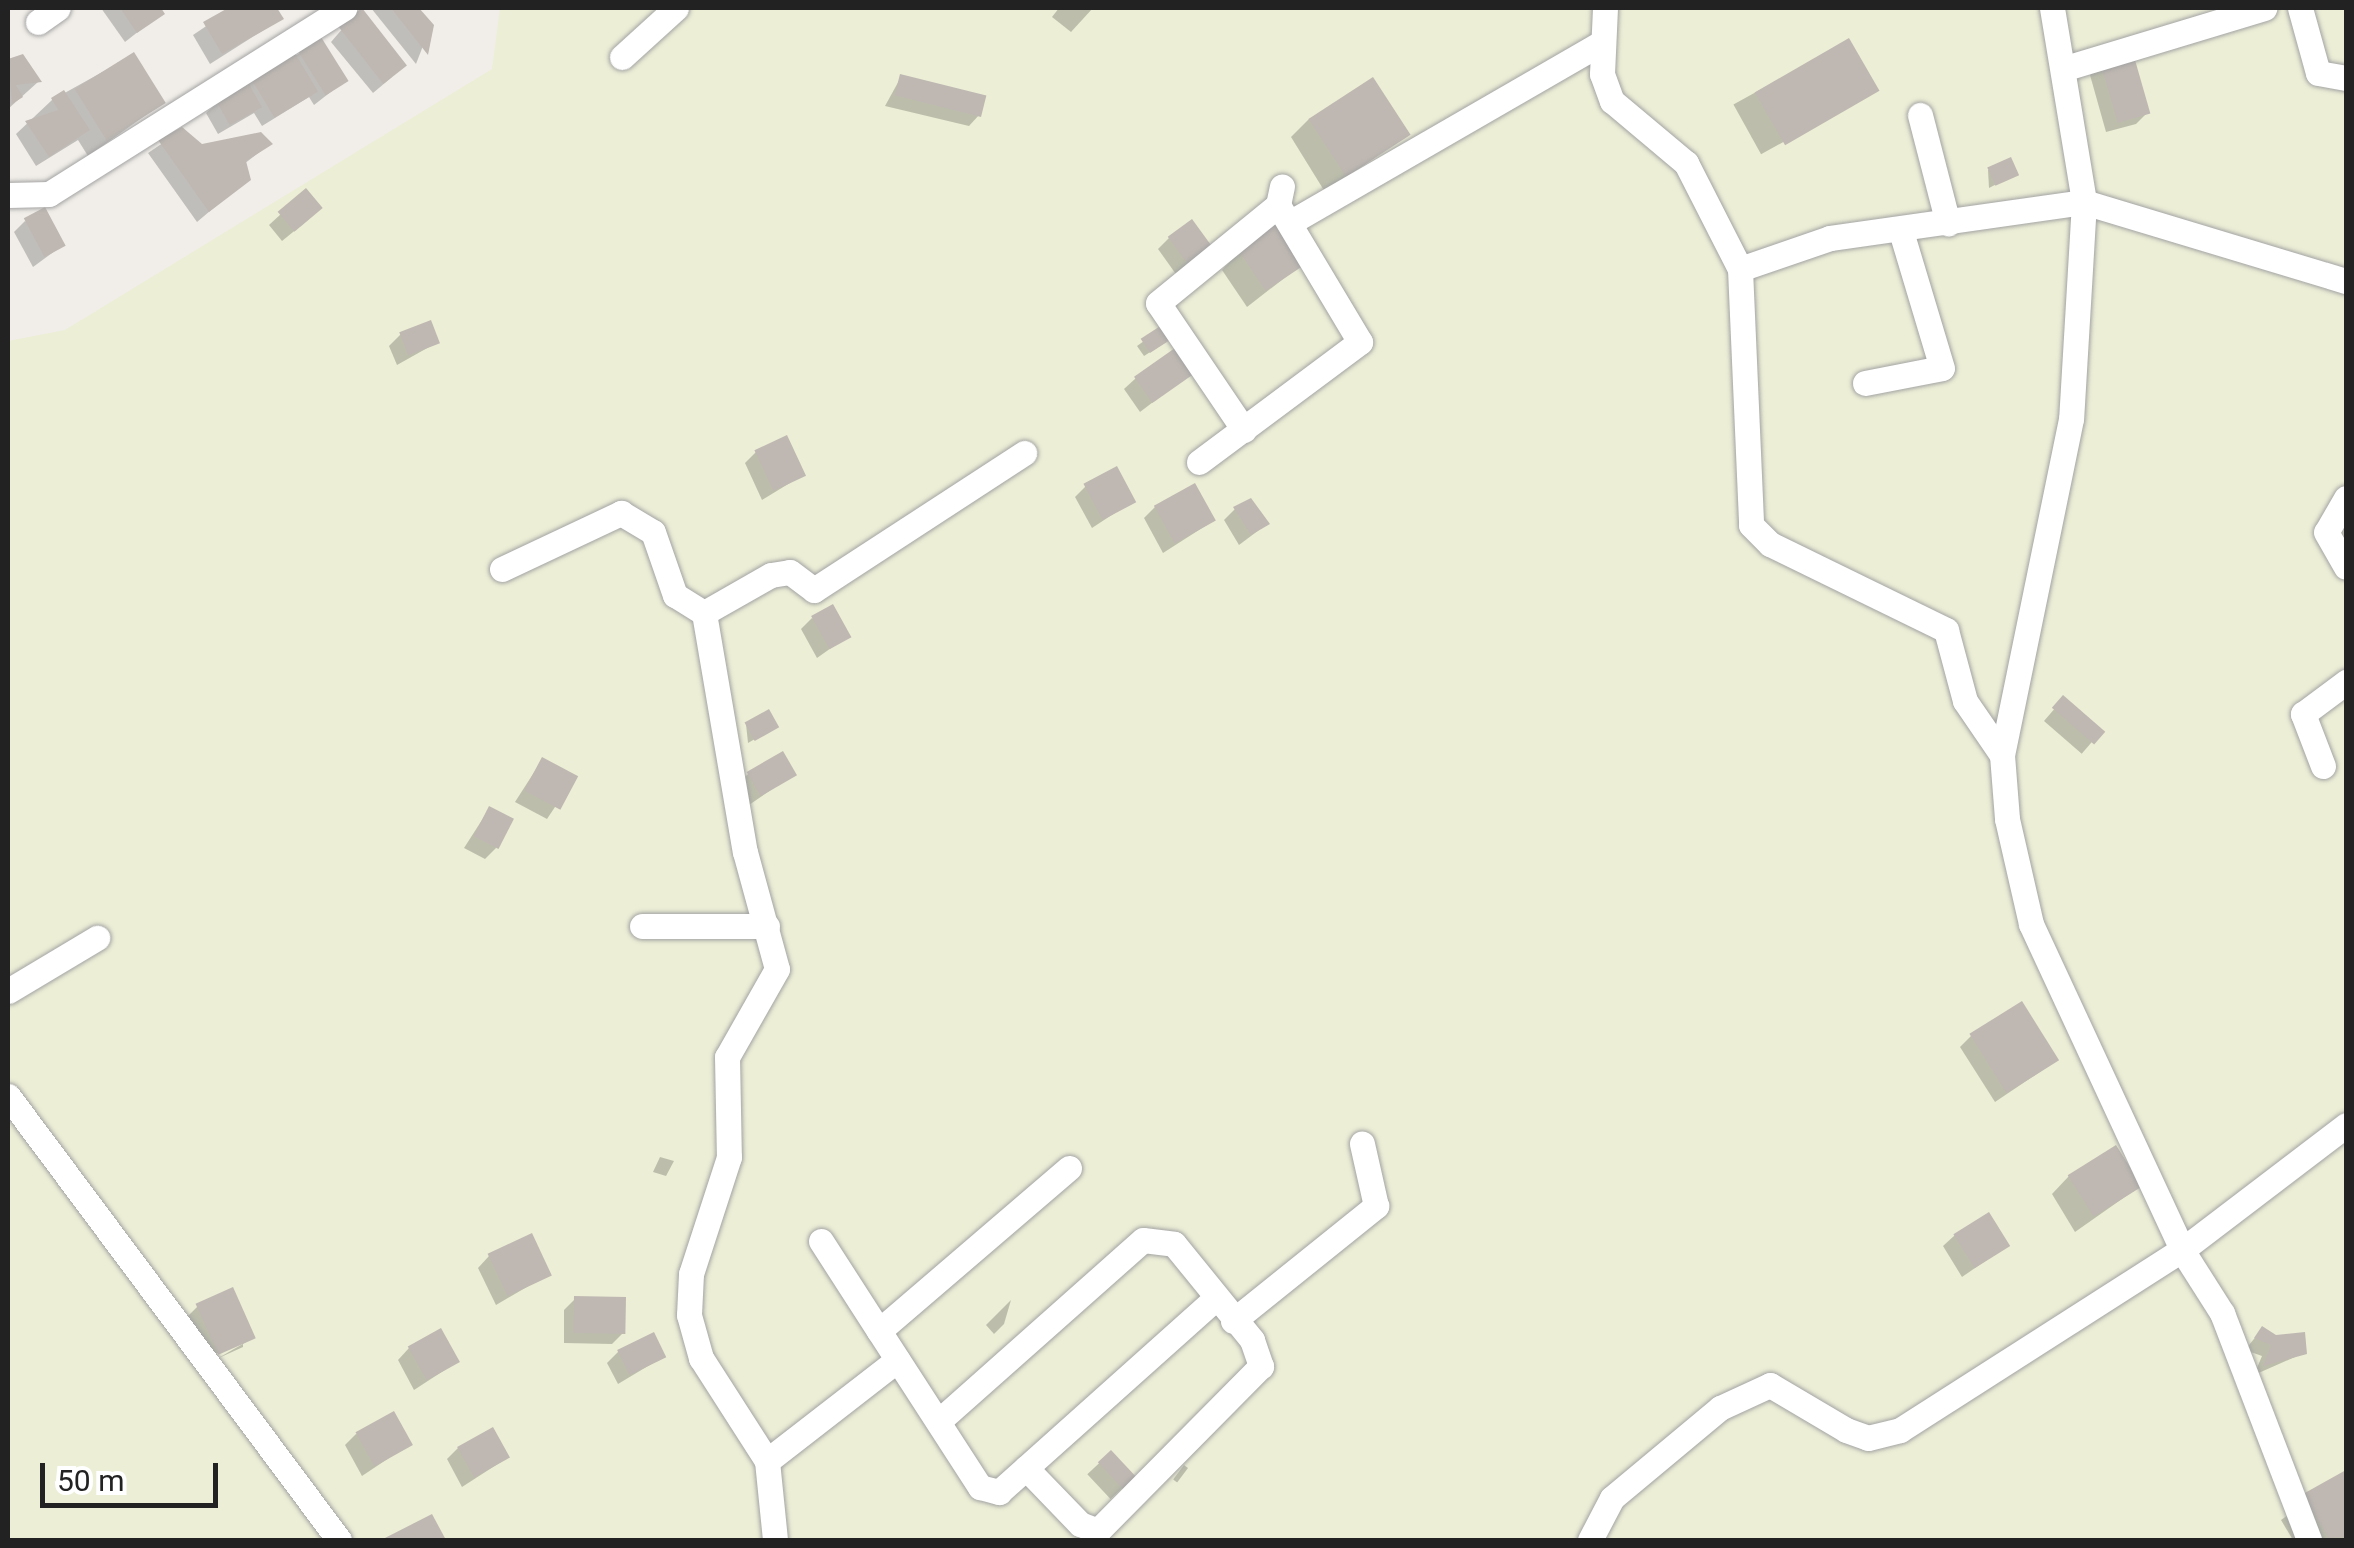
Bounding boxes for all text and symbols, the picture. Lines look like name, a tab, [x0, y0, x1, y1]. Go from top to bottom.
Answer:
scale bar	[45, 1443, 222, 1505]
text: 50 m	[57, 1463, 124, 1498]

